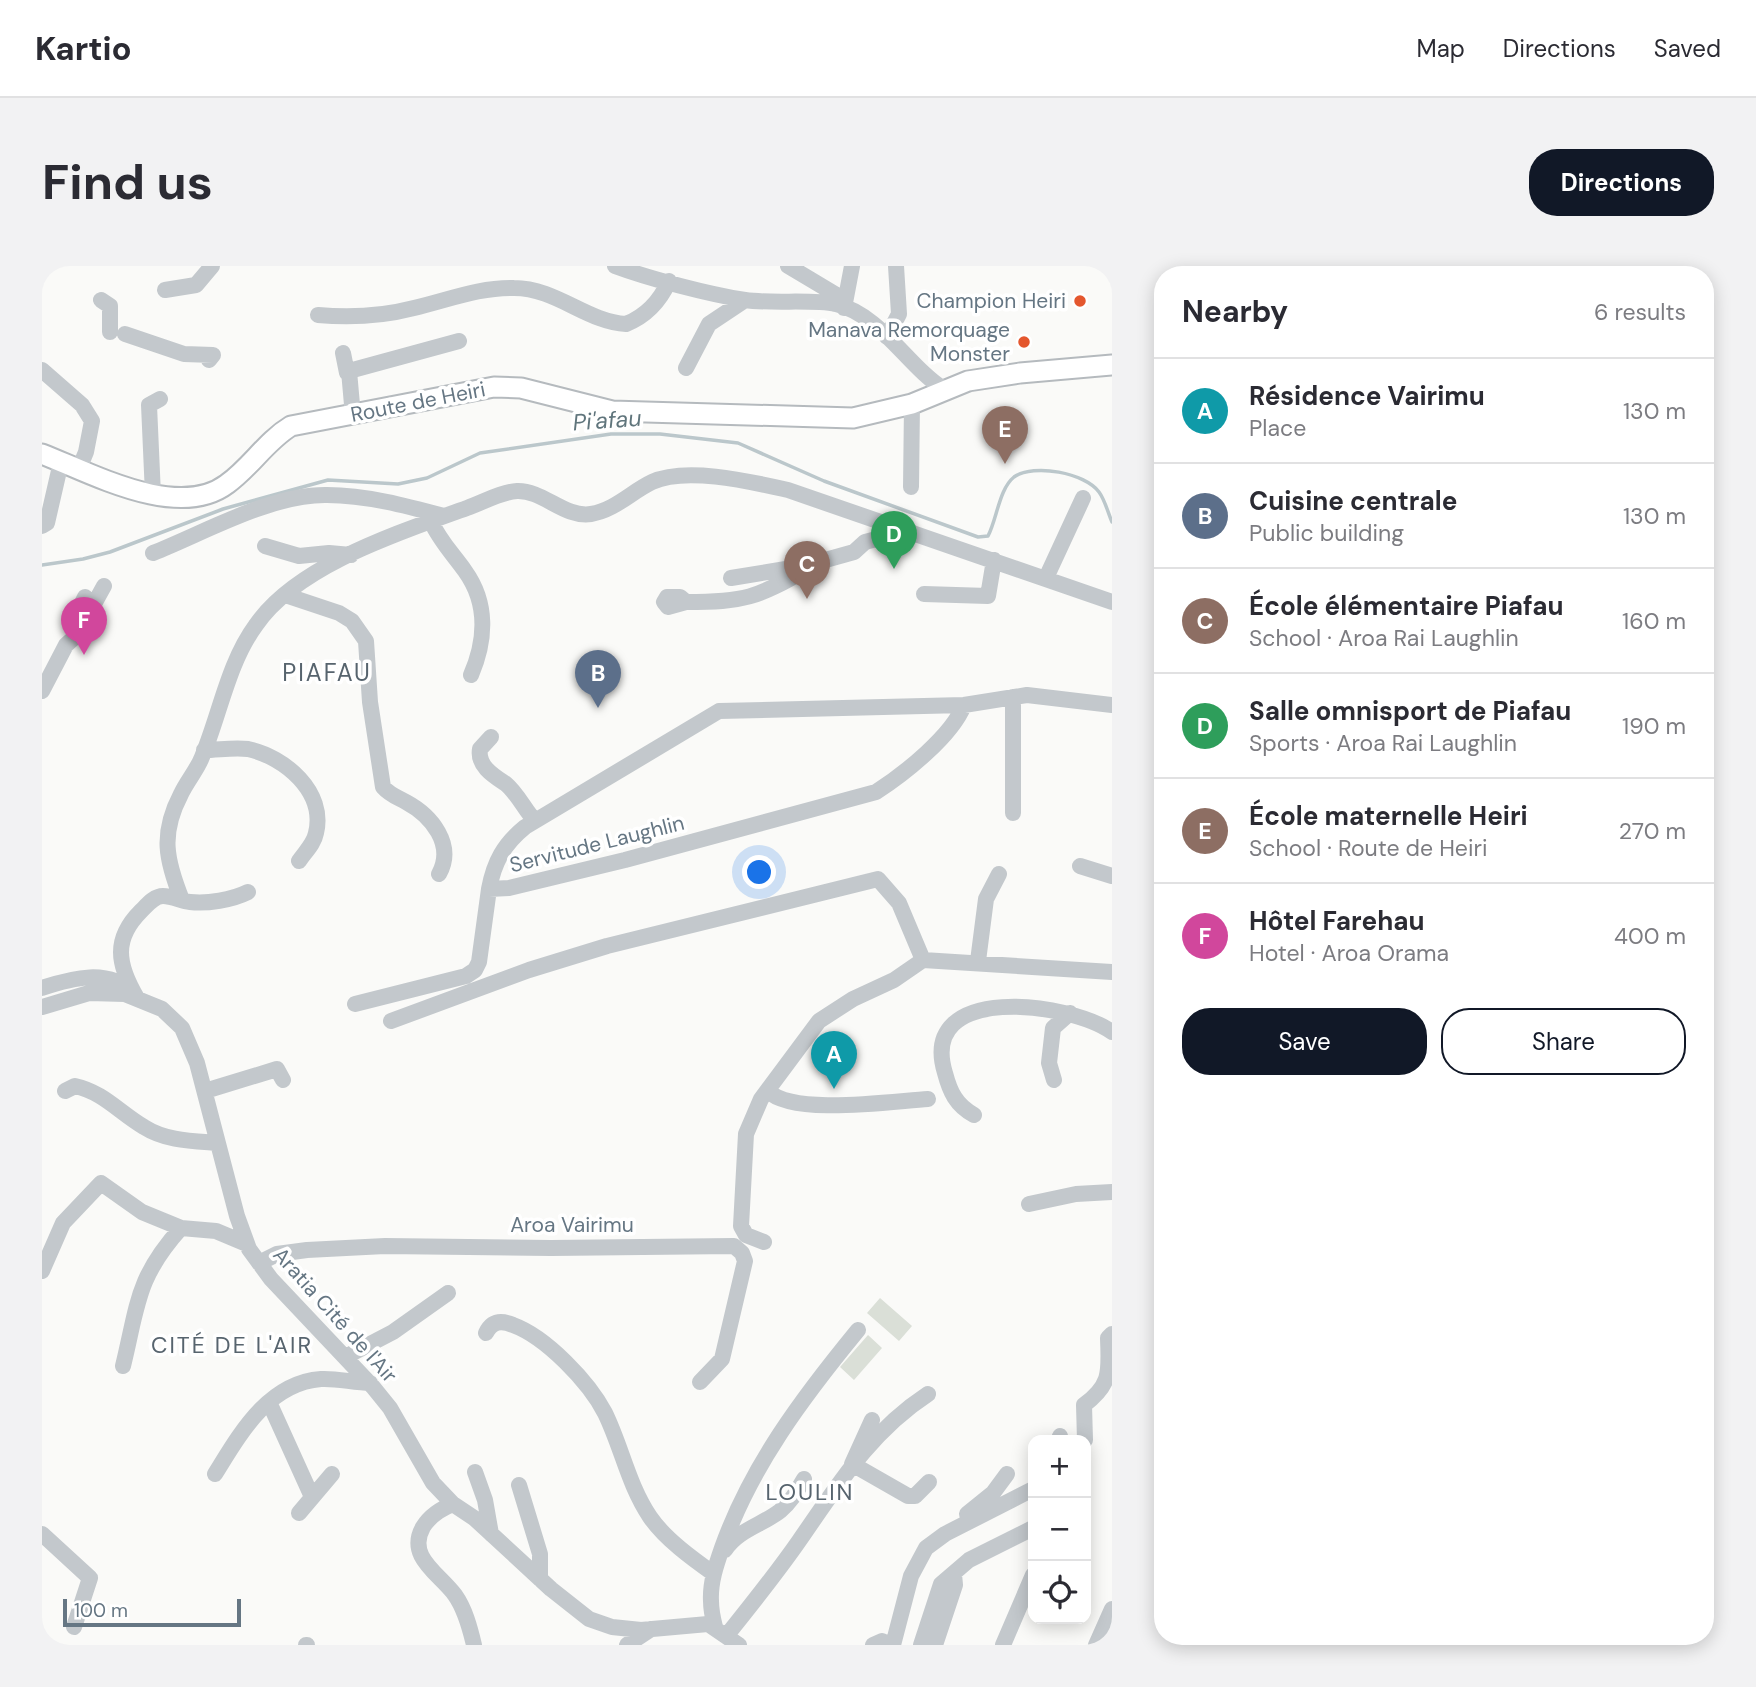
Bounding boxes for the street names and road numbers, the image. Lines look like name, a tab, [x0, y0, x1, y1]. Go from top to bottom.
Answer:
street label: Route de Heiri	[348, 375, 488, 429]
street label: Servitude Laughlin	[507, 809, 687, 879]
street label: Aroa Vairimu	[510, 1211, 634, 1239]
street label: Aratia Cité de l'Air	[267, 1241, 403, 1389]

